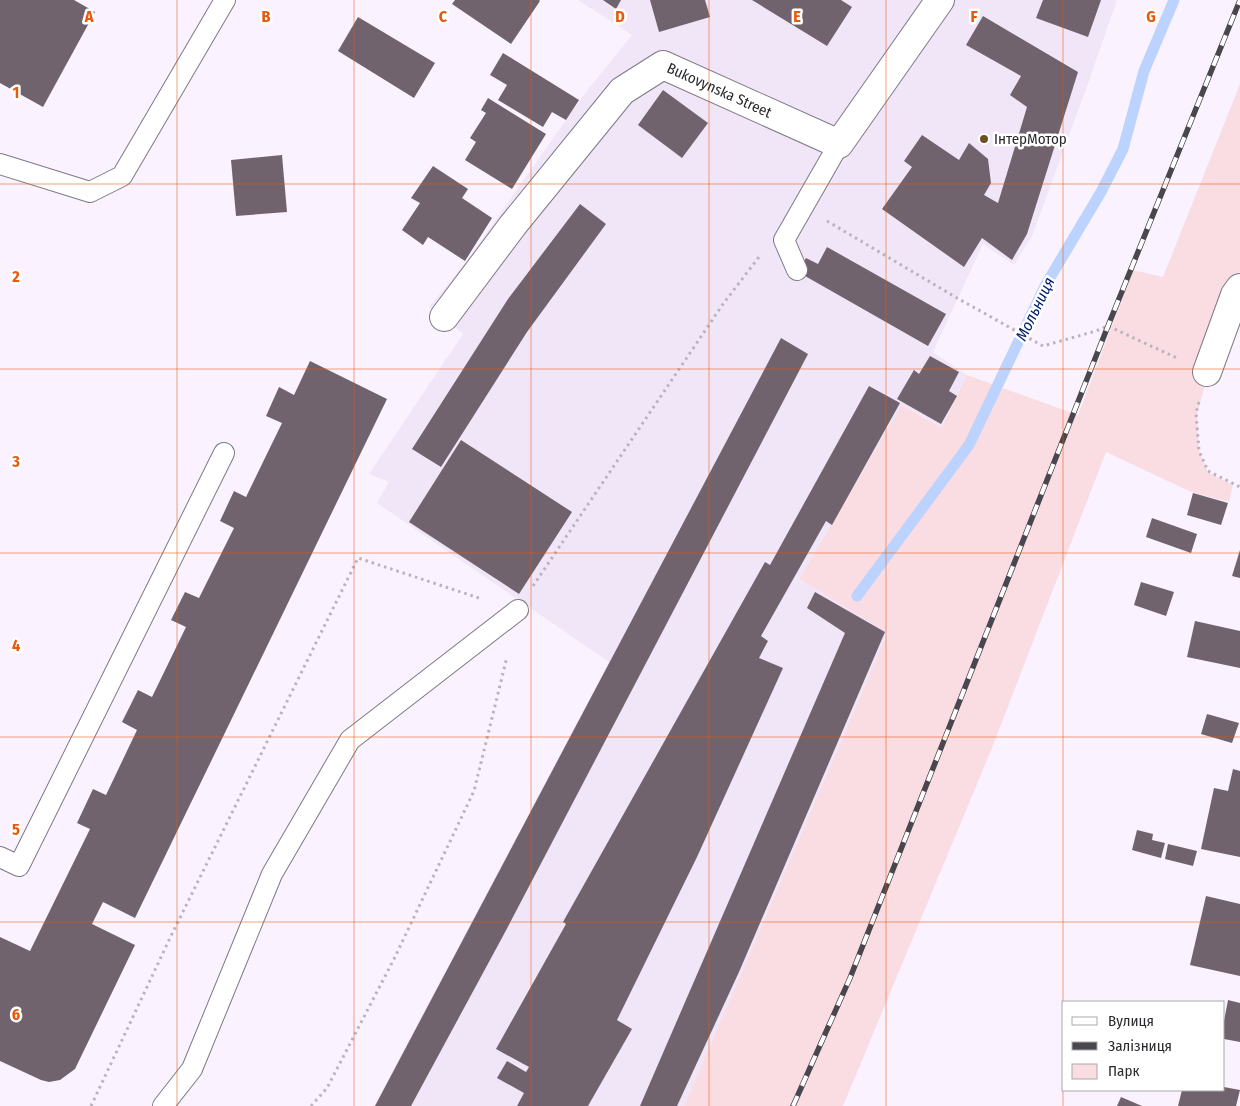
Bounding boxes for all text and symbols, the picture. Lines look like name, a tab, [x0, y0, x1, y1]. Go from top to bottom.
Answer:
text: A	[84, 7, 94, 26]
text: B	[262, 7, 271, 26]
text: C	[439, 7, 448, 26]
text: D	[615, 7, 625, 26]
text: E	[793, 7, 801, 26]
text: F	[970, 7, 978, 26]
text: G	[1146, 7, 1156, 26]
street label: Bukovynska Street	[664, 59, 775, 122]
text: 1	[13, 83, 19, 102]
place label: ІнтерМотор	[994, 130, 1067, 148]
marker: ІнтерМотор	[978, 133, 990, 145]
text: 2	[11, 267, 20, 286]
water label: Мольниця	[1012, 274, 1059, 344]
text: 3	[11, 452, 20, 471]
text: 4	[12, 636, 20, 655]
text: 5	[12, 820, 20, 839]
legend	[1062, 1001, 1225, 1091]
text: 6	[12, 1005, 20, 1024]
text: Вулиця	[1108, 1012, 1154, 1030]
text: Залізниця	[1108, 1037, 1172, 1055]
text: Парк	[1108, 1062, 1139, 1080]

